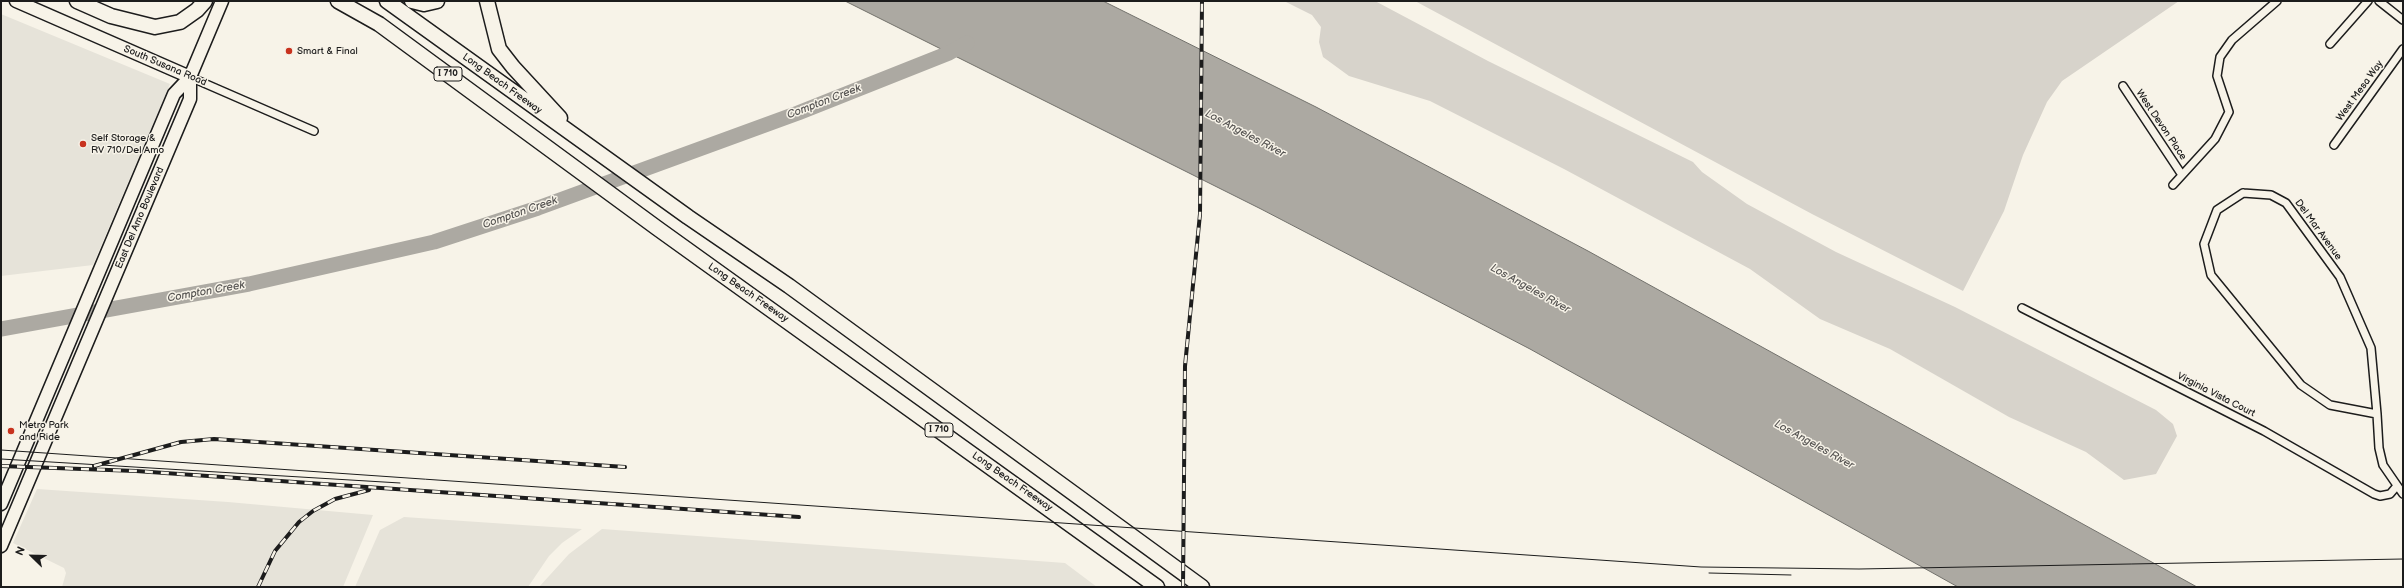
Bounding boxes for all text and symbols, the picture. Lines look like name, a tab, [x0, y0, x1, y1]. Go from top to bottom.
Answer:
street label: South Susana Road	[122, 43, 208, 89]
place label: Smart & Final	[297, 45, 358, 57]
marker: Smart & Final	[284, 46, 294, 56]
street label: Long Beach Freeway	[460, 51, 544, 117]
street label: West Mesa Way	[2334, 58, 2386, 124]
road number: I 710	[434, 67, 462, 81]
water label: Compton Creek	[785, 82, 863, 122]
street label: West Devon Place	[2133, 88, 2189, 162]
water label: Los Angeles River	[1203, 107, 1287, 161]
place label: Self Storage & RV 710/Del Amo	[91, 132, 164, 156]
marker: Self Storage & RV 710/Del Amo	[78, 139, 88, 149]
street label: East Del Amo Boulevard	[113, 165, 167, 271]
water label: Compton Creek	[481, 194, 559, 232]
street label: Del Mar Avenue	[2292, 197, 2344, 263]
street label: Long Beach Freeway	[706, 261, 790, 325]
water label: Los Angeles River	[1488, 262, 1572, 316]
water label: Compton Creek	[166, 279, 246, 305]
street label: Virginia Vista Court	[2175, 370, 2257, 420]
water label: Los Angeles River	[1772, 418, 1856, 472]
place label: Metro Park and Ride	[19, 419, 68, 442]
road number: I 710	[925, 423, 953, 437]
marker: Metro Park and Ride	[6, 426, 16, 436]
street label: Long Beach Freeway	[970, 450, 1054, 514]
north arrow	[12, 536, 52, 576]
text: N	[13, 545, 28, 557]

